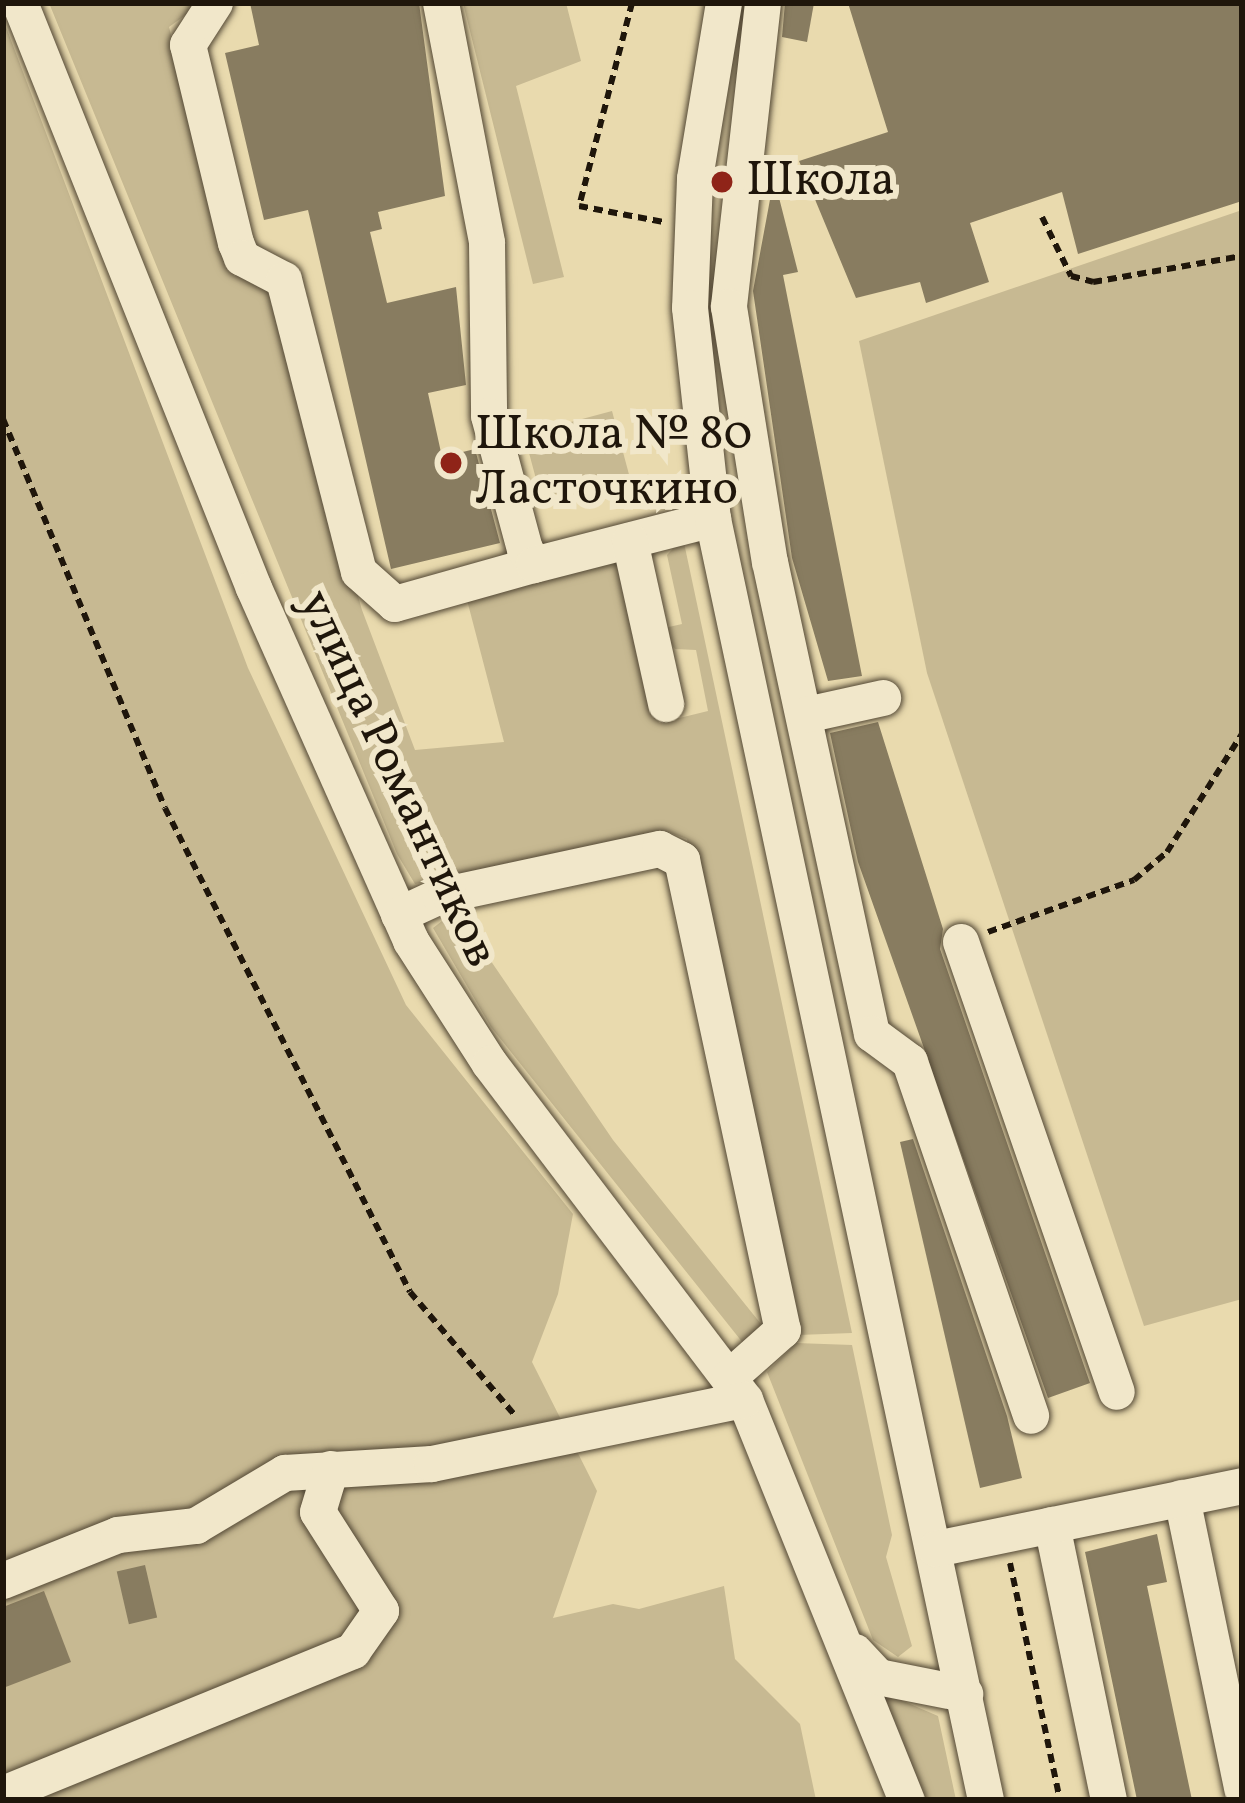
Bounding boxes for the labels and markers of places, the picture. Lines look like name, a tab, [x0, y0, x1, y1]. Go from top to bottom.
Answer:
place label: Школа	[746, 153, 895, 211]
marker: Школа	[709, 169, 735, 195]
place label: Школа № 80 Ласточкино	[475, 406, 752, 519]
marker: Школа № 80 Ласточкино	[438, 450, 464, 476]

